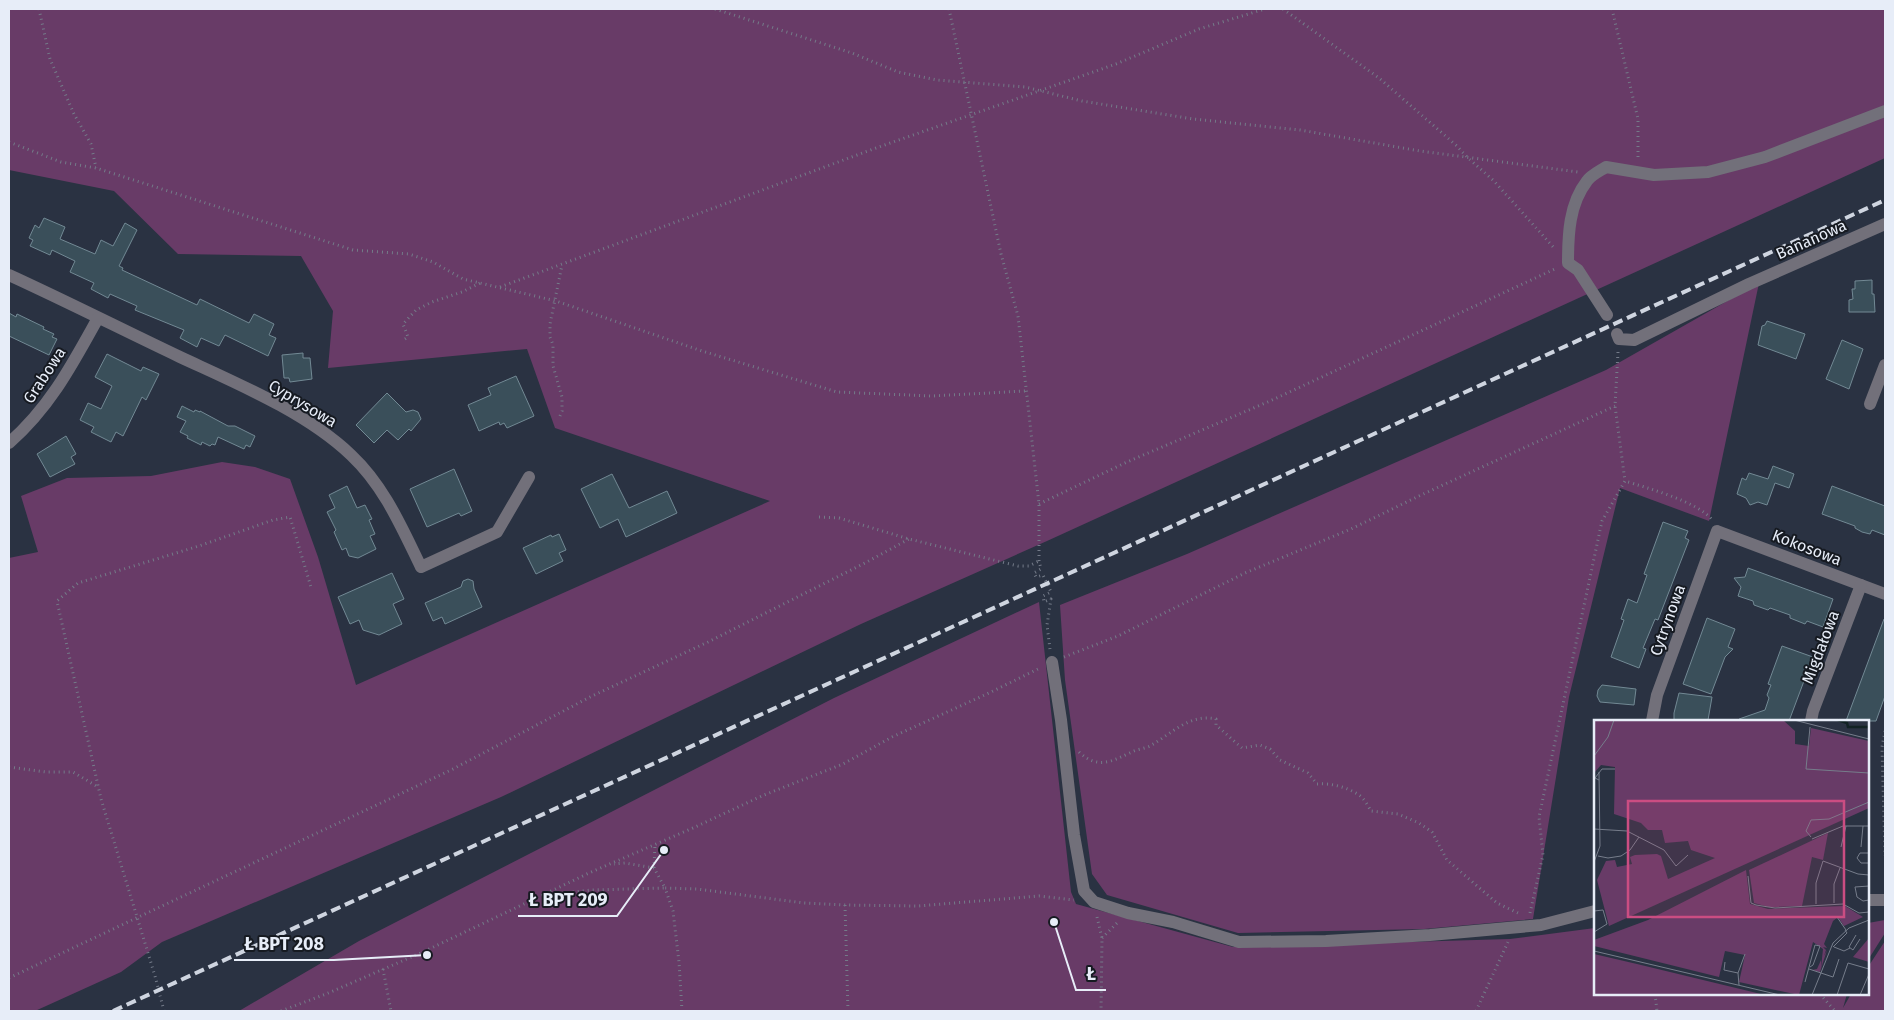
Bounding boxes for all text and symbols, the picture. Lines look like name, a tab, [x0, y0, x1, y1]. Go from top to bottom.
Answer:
street label: Bananowa	[1773, 215, 1849, 263]
street label: Grabowa	[19, 344, 70, 407]
street label: Cyprysowa	[265, 376, 340, 431]
street label: Kokosowa	[1769, 526, 1844, 569]
street label: Cytrynowa	[1646, 582, 1689, 658]
street label: Migdałowa	[1798, 608, 1843, 687]
inset map	[1594, 720, 1869, 995]
callout: Ł BPT 209	[518, 883, 617, 916]
text: Ł BPT 209	[528, 889, 608, 911]
callout: Ł BPT 208	[234, 927, 334, 960]
text: Ł BPT 208	[244, 933, 324, 955]
callout: Ł	[1076, 957, 1106, 990]
text: Ł	[1086, 963, 1096, 985]

